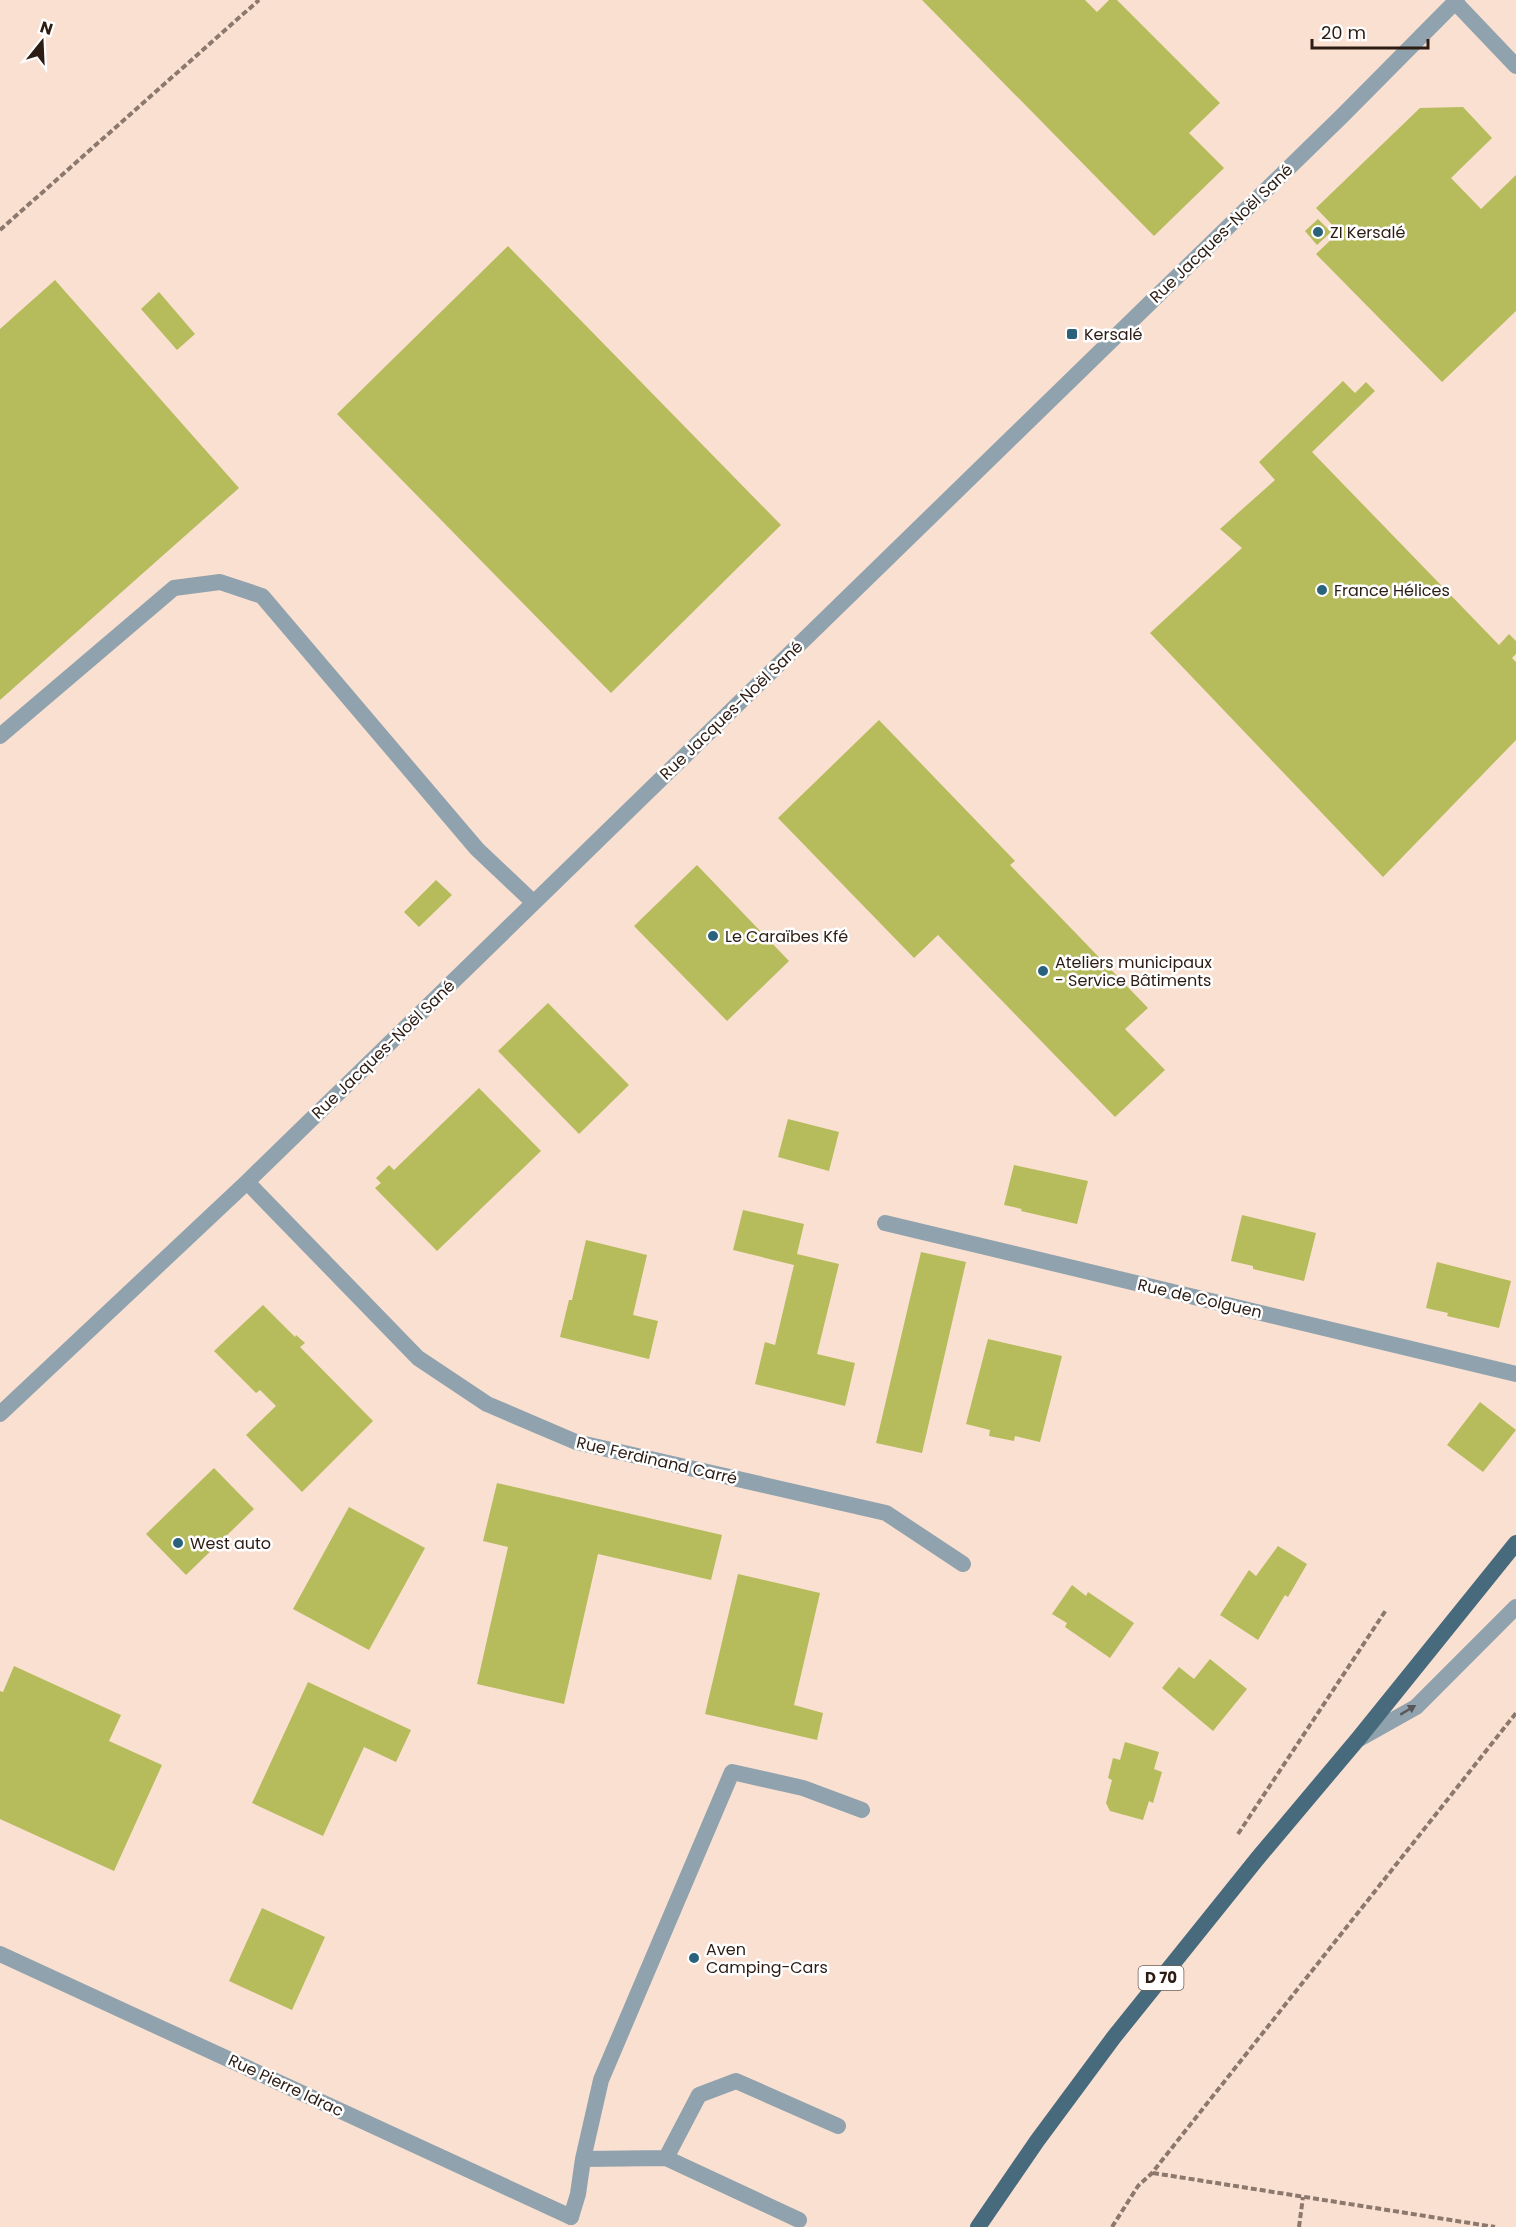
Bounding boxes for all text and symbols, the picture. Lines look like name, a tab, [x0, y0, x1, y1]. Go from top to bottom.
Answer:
north arrow	[12, 12, 72, 72]
scale bar	[1312, 12, 1428, 50]
text: N	[37, 15, 56, 41]
text: 20 m	[1321, 20, 1366, 45]
street label: Rue Jacques-Noël Sané	[1145, 159, 1298, 308]
place label: ZI Kersalé	[1330, 221, 1405, 244]
marker: ZI Kersalé	[1311, 225, 1325, 239]
place label: Kersalé	[1084, 323, 1143, 346]
marker: Kersalé	[1065, 327, 1079, 341]
place label: France Hélices	[1334, 579, 1450, 602]
marker: France Hélices	[1315, 583, 1329, 597]
street label: Rue Jacques-Noël Sané	[655, 636, 808, 785]
place label: Le Caraïbes Kfé	[725, 925, 848, 948]
marker: Le Caraïbes Kfé	[706, 929, 720, 943]
place label: Ateliers municipaux - Service Bâtiments	[1055, 951, 1212, 992]
marker: Ateliers municipaux - Service Bâtiments	[1036, 964, 1050, 978]
street label: Rue Jacques-Noël Sané	[307, 975, 460, 1124]
street label: Rue de Colguen	[1135, 1273, 1264, 1324]
street label: Rue Ferdinand Carré	[574, 1431, 740, 1490]
place label: West auto	[190, 1532, 271, 1555]
marker: West auto	[171, 1536, 185, 1550]
one-way arrow	[1400, 1705, 1417, 1716]
place label: Aven Camping-Cars	[706, 1938, 828, 1979]
marker: Aven Camping-Cars	[687, 1951, 701, 1965]
road number: D 70	[1138, 1966, 1184, 1990]
street label: Rue Pierre Idrac	[224, 2049, 347, 2122]

